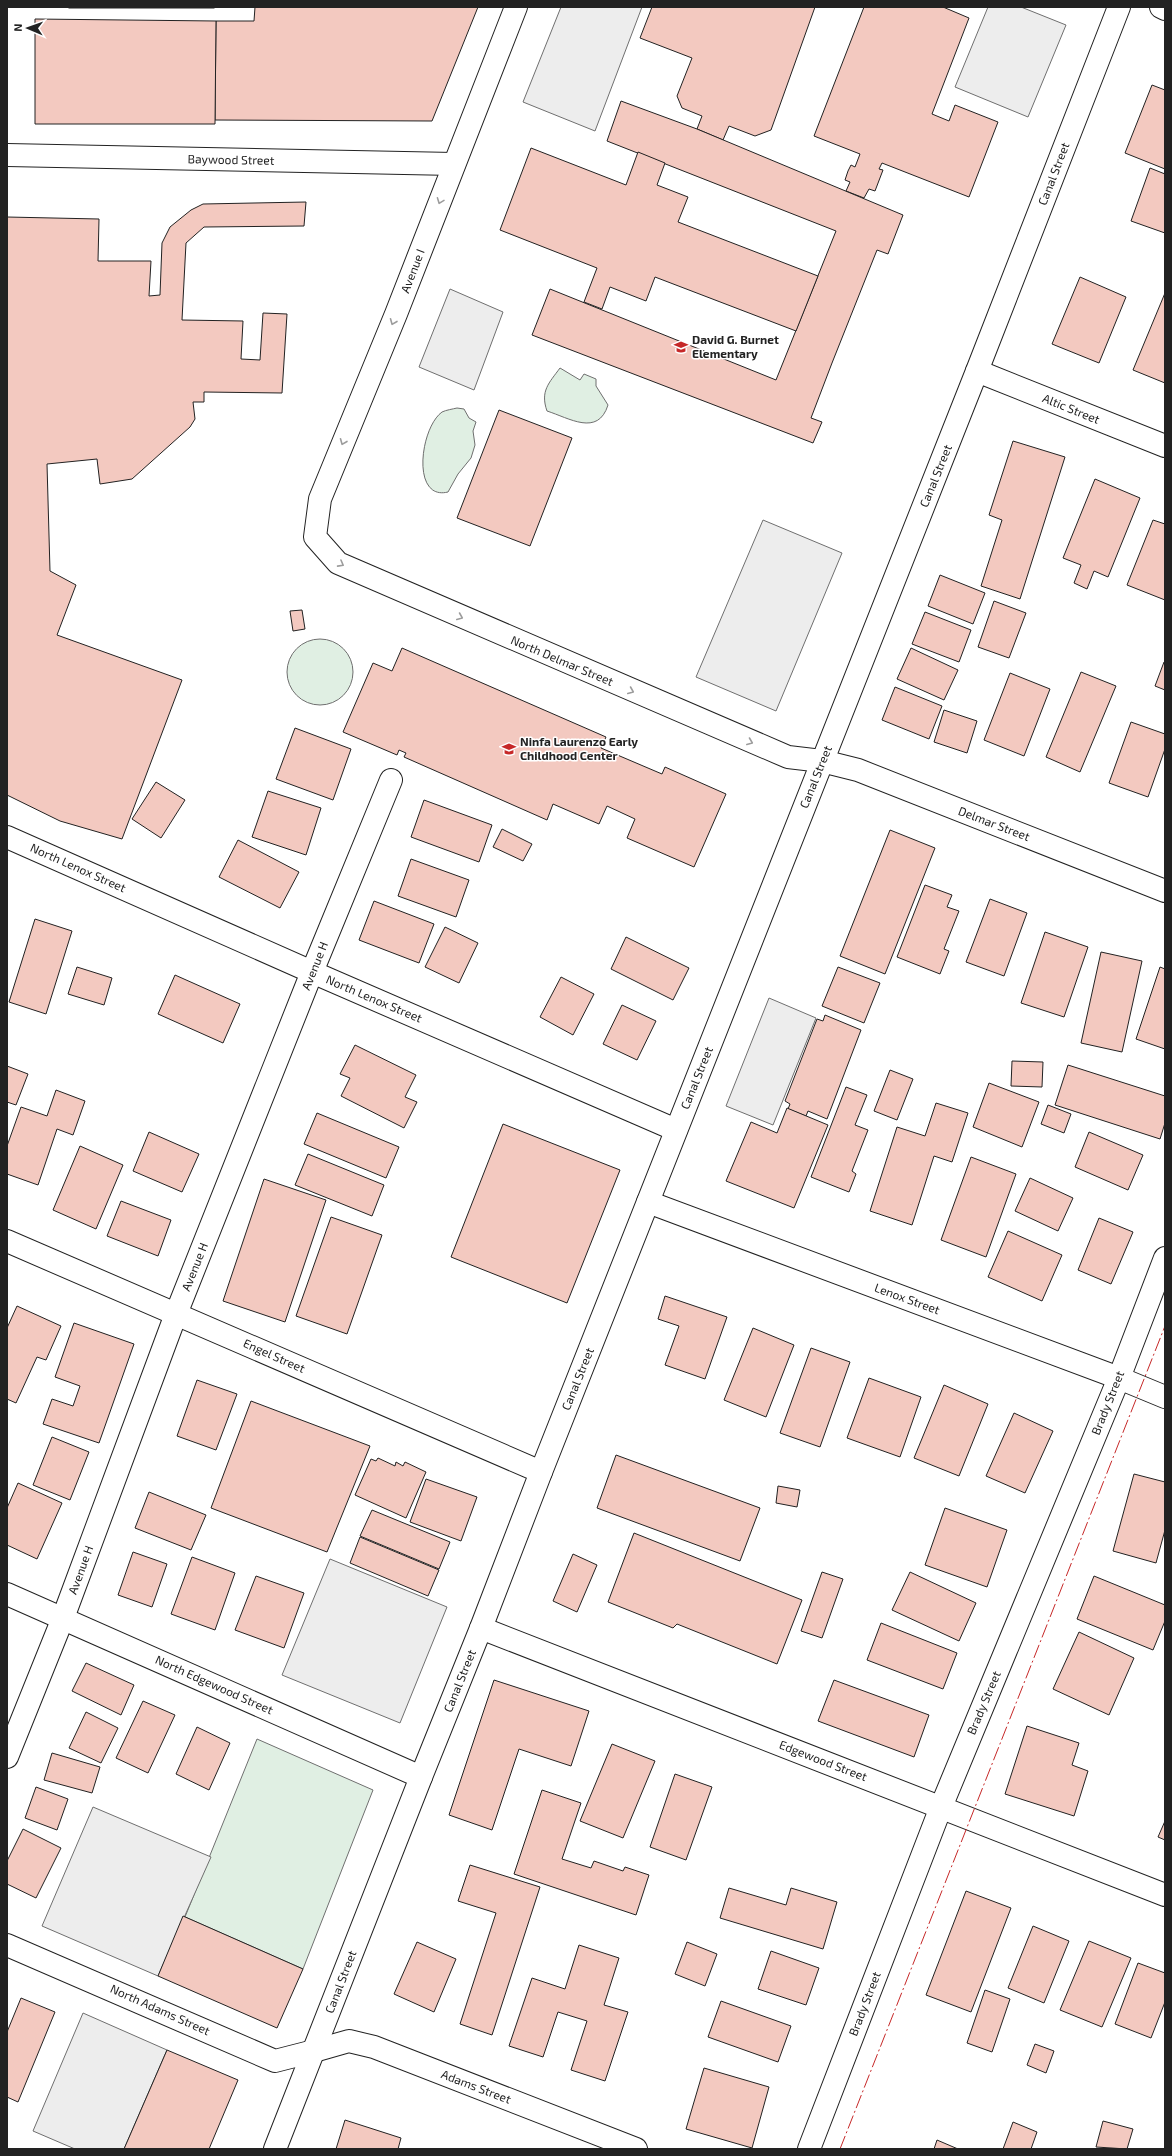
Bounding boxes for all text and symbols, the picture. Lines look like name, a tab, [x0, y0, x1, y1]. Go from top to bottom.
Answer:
north arrow	[8, 8, 48, 48]
text: N	[11, 23, 24, 32]
street label: Canal Street	[1035, 140, 1072, 207]
street label: Baywood Street	[188, 151, 275, 167]
one-way arrow	[437, 197, 445, 204]
street label: Avenue I	[397, 247, 427, 295]
one-way arrow	[390, 317, 398, 325]
place label: David G. Burnet Elementary	[692, 332, 779, 361]
school or university icon: David G. Burnet Elementary	[673, 339, 689, 355]
street label: Altic Street	[1041, 390, 1102, 426]
one-way arrow	[340, 439, 348, 446]
street label: Canal Street	[916, 442, 954, 509]
one-way arrow	[337, 560, 344, 567]
one-way arrow	[457, 612, 464, 620]
street label: North Delmar Street	[509, 632, 616, 688]
one-way arrow	[627, 686, 634, 694]
place label: Ninfa Laurenzo Early Childhood Center	[520, 734, 638, 762]
one-way arrow	[746, 737, 754, 745]
school or university icon: Ninfa Laurenzo Early Childhood Center	[501, 741, 517, 757]
street label: Canal Street	[796, 743, 834, 810]
street label: Delmar Street	[957, 803, 1033, 843]
street label: North Lenox Street	[29, 840, 129, 895]
street label: Avenue H	[298, 939, 330, 992]
street label: North Lenox Street	[324, 972, 425, 1025]
street label: Canal Street	[677, 1044, 715, 1111]
street label: Avenue H	[178, 1240, 210, 1293]
street label: Lenox Street	[873, 1280, 942, 1317]
street label: Engel Street	[241, 1335, 308, 1375]
street label: Canal Street	[558, 1345, 596, 1412]
street label: Brady Street	[1088, 1368, 1126, 1437]
street label: Avenue H	[65, 1543, 95, 1596]
street label: Canal Street	[440, 1647, 478, 1714]
street label: North Edgewood Street	[153, 1652, 276, 1717]
street label: Brady Street	[963, 1668, 1003, 1737]
street label: Edgewood Street	[777, 1737, 870, 1783]
street label: Canal Street	[322, 1948, 359, 2015]
street label: Brady Street	[845, 1969, 883, 2038]
street label: North Adams Street	[108, 1981, 213, 2038]
street label: Adams Street	[440, 2066, 514, 2106]

